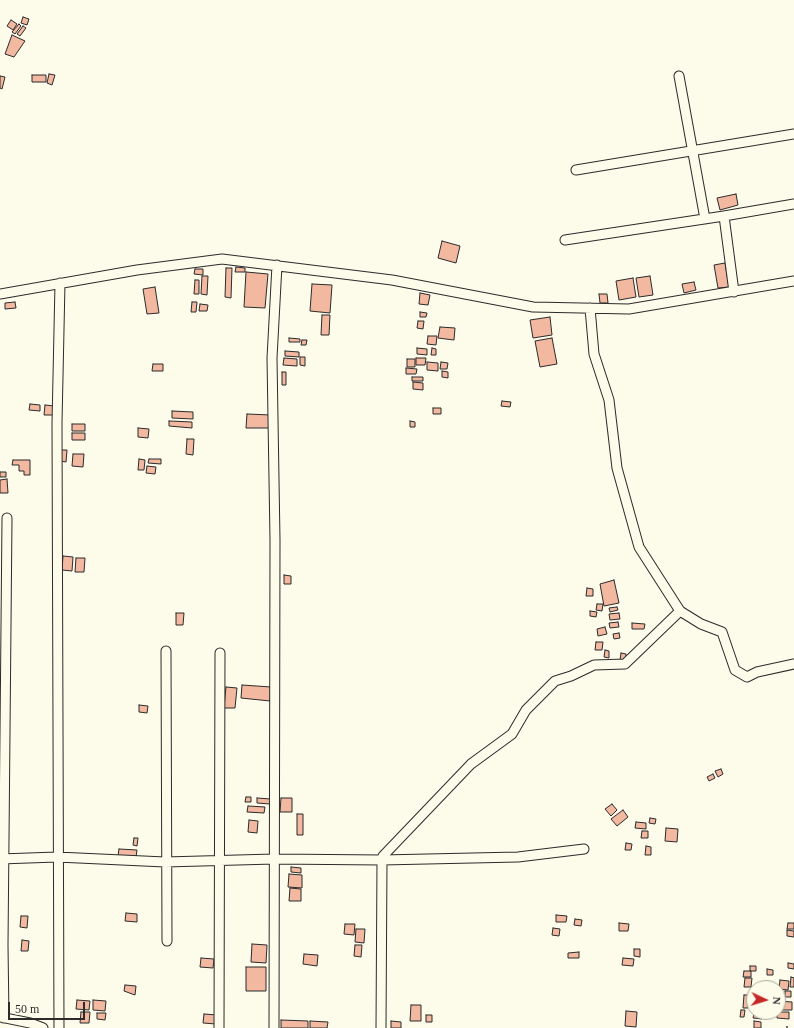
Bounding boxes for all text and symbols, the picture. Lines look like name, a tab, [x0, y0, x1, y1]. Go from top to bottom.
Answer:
north arrow	[746, 980, 786, 1020]
scale bar	[10, 994, 87, 1020]
text: N	[771, 996, 783, 1005]
text: 50 m	[15, 1002, 39, 1016]

